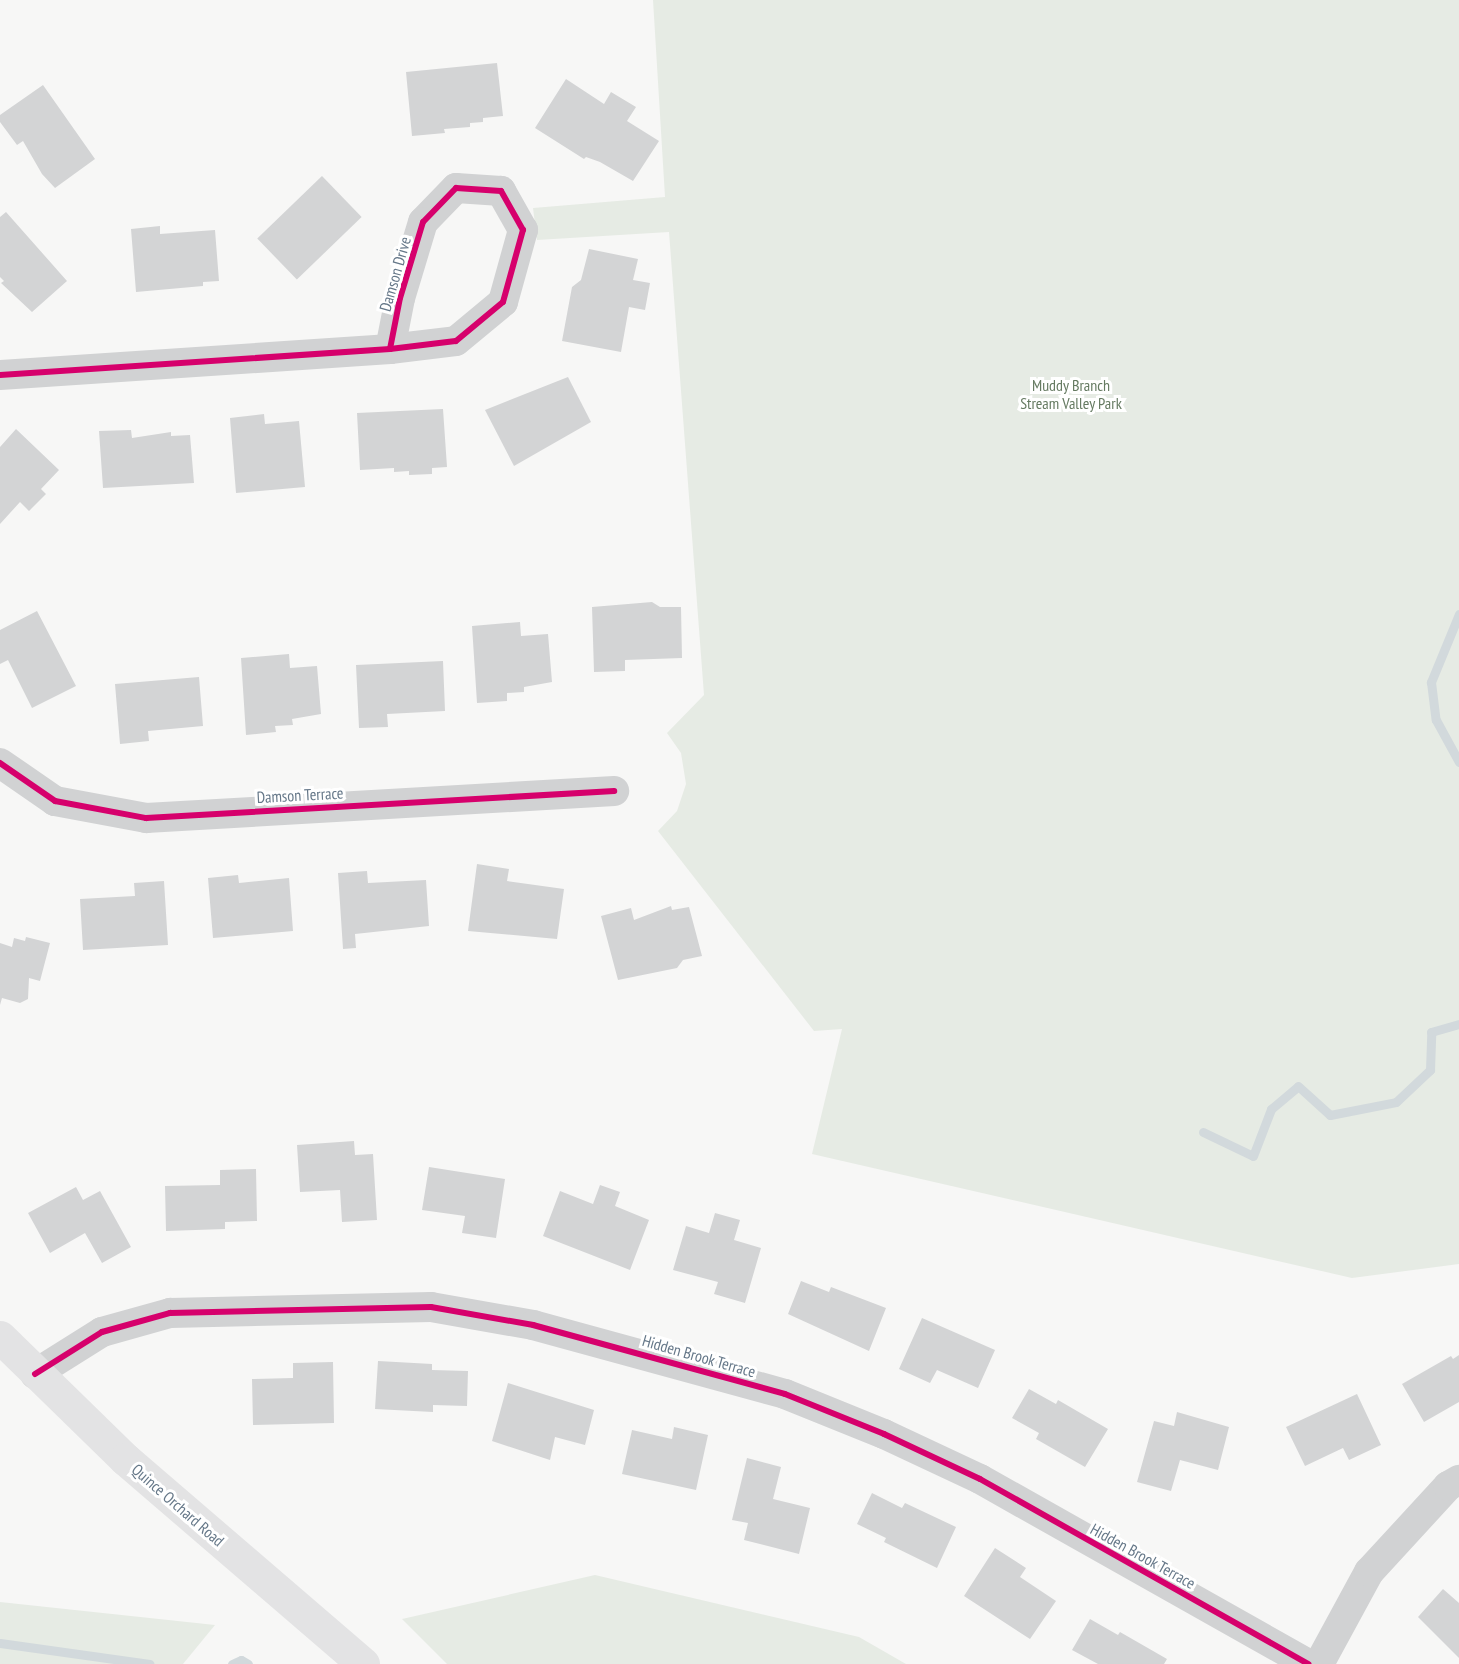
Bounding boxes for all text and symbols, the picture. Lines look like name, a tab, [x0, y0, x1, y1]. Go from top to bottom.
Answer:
street label: Damson Drive	[375, 234, 415, 314]
park label: Muddy Branch Stream Valley Park	[1020, 375, 1122, 413]
street label: Damson Terrace	[256, 783, 344, 807]
street label: Hidden Brook Terrace	[640, 1331, 758, 1381]
street label: Quince Orchard Road	[128, 1460, 228, 1550]
street label: Hidden Brook Terrace	[1087, 1519, 1199, 1593]

